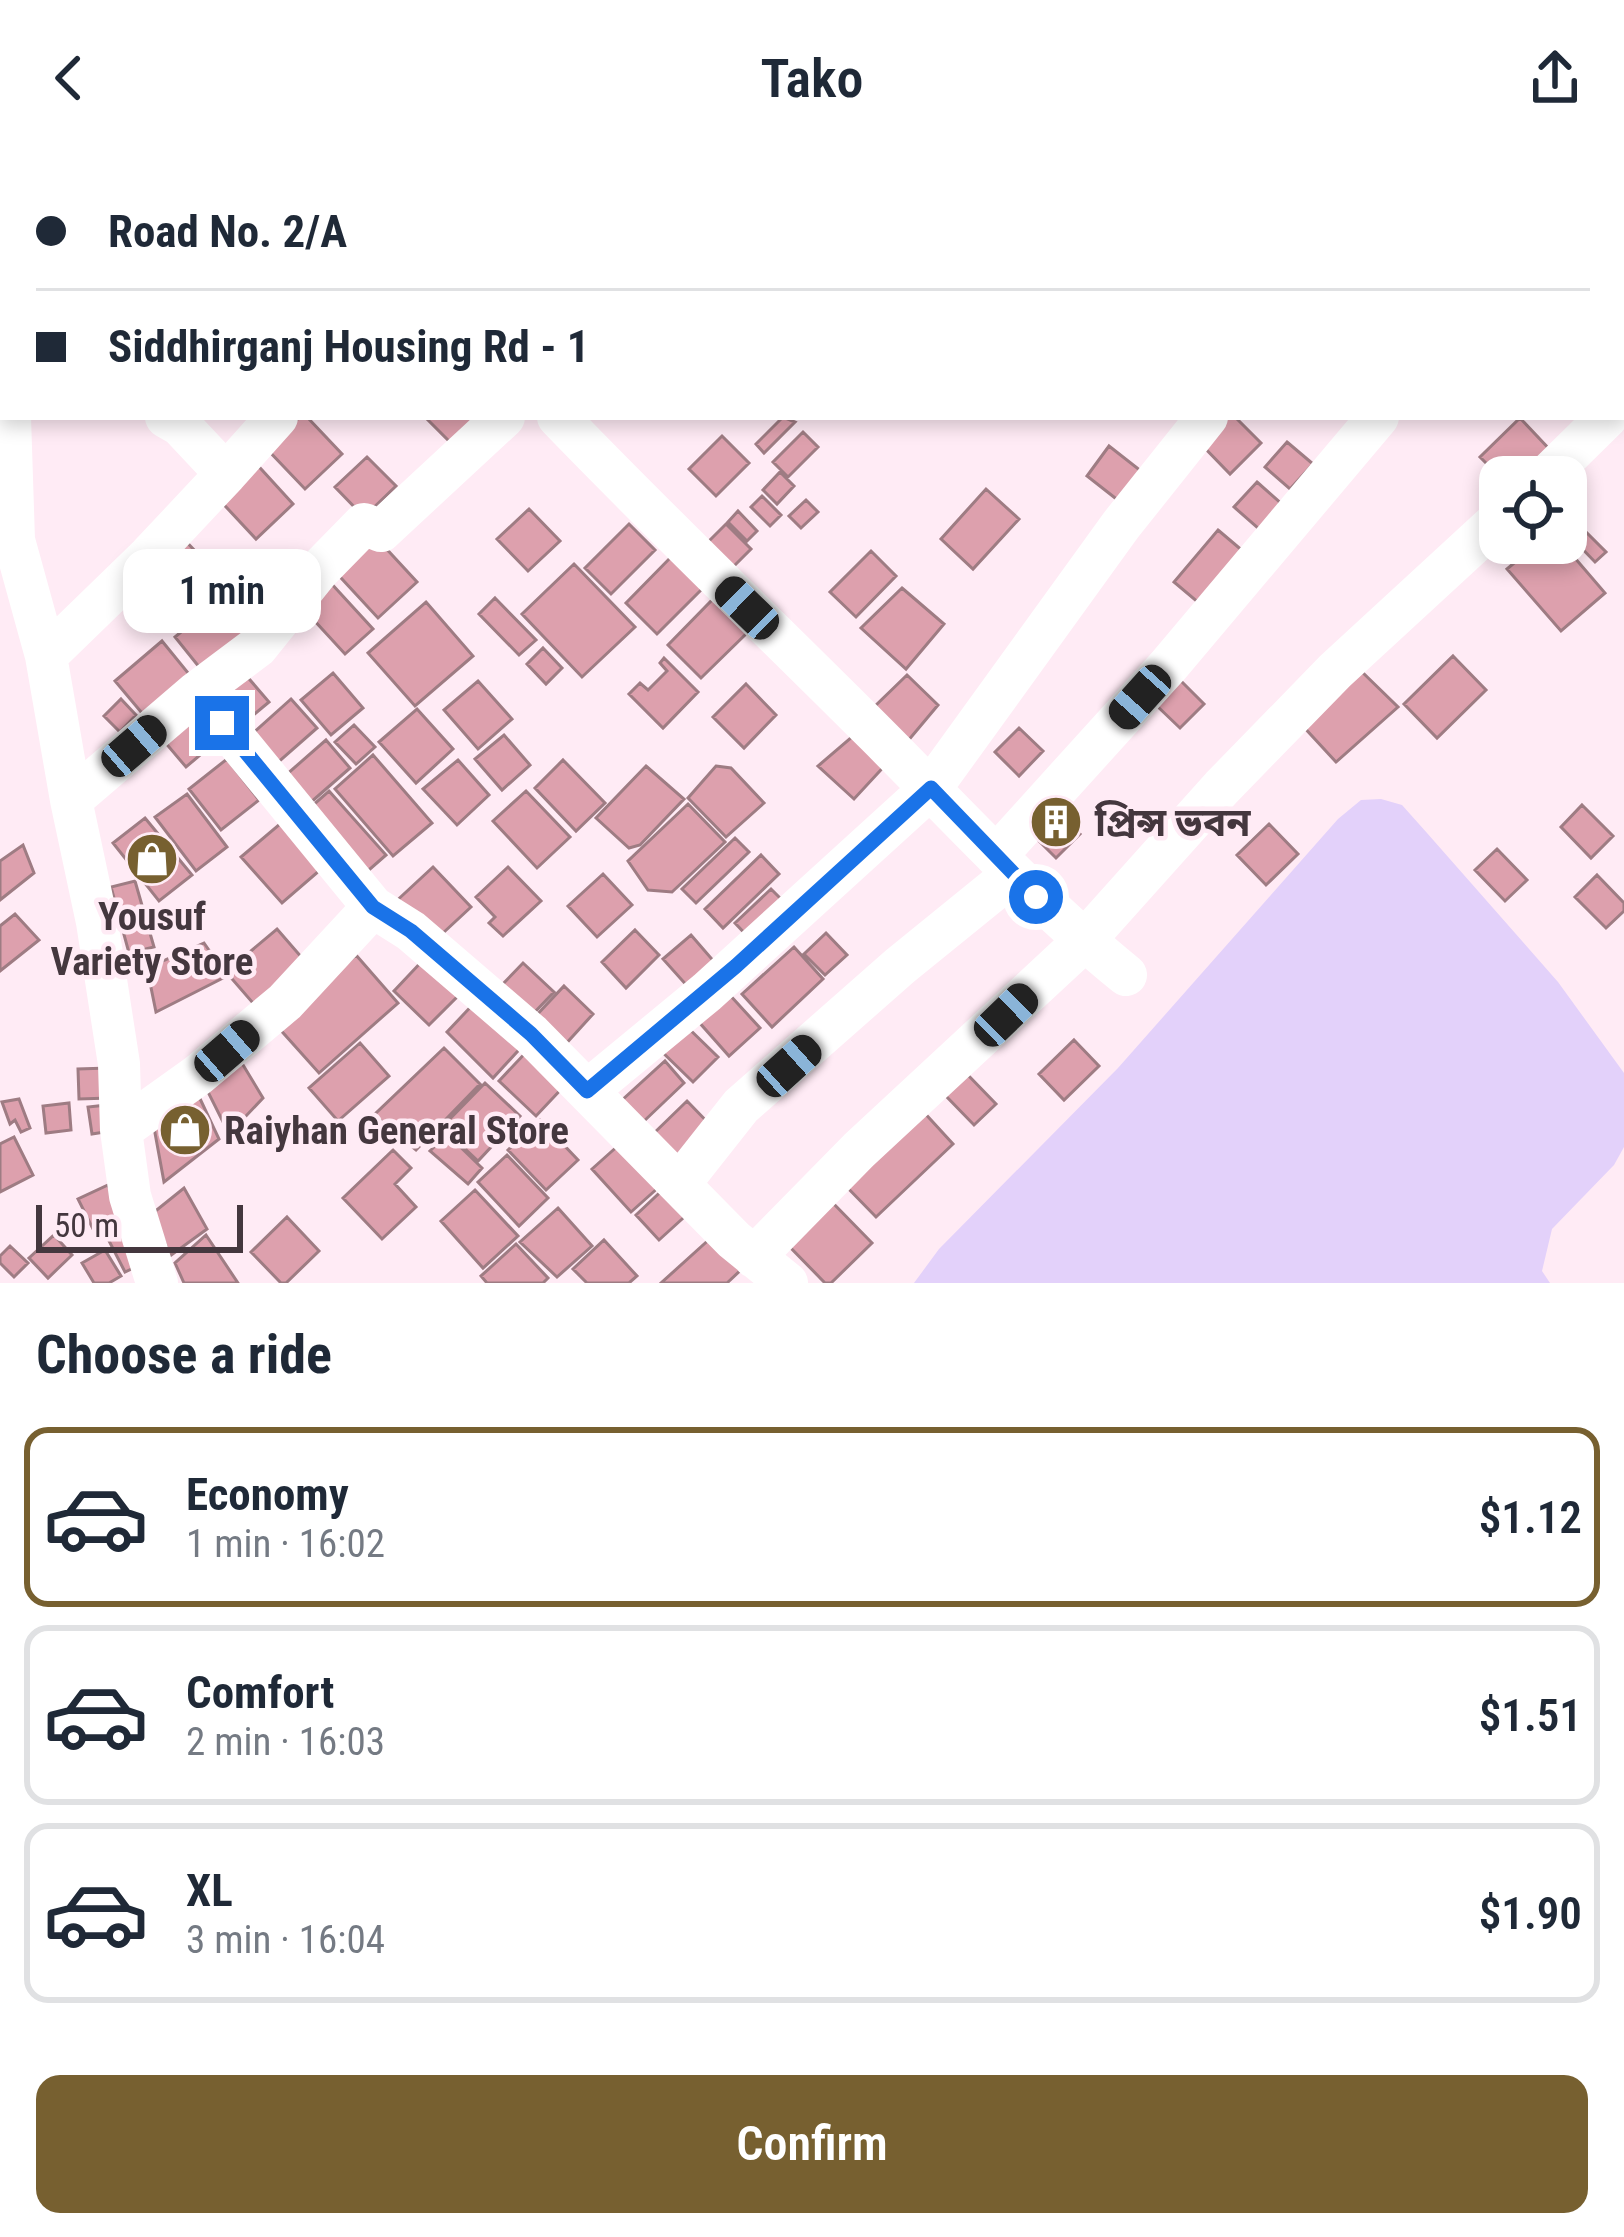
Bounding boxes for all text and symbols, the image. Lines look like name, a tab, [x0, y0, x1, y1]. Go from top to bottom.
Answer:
icon: back	[36, 45, 102, 111]
icon: share	[1522, 45, 1588, 111]
text: Tako	[761, 47, 863, 110]
text: Road No. 2/A	[108, 205, 347, 258]
text: Siddhirganj Housing Rd - 1	[108, 320, 590, 373]
map controls	[1479, 456, 1587, 564]
button: locate	[1479, 456, 1587, 564]
callout: 1 min	[123, 549, 321, 633]
text: 1 min	[179, 568, 265, 614]
car	[709, 570, 785, 646]
car	[1103, 658, 1177, 736]
route end	[195, 696, 249, 750]
car	[95, 709, 173, 783]
building icon: প্রিন্স ভবন	[1028, 794, 1084, 850]
place label: প্রিন্স ভবন	[1094, 800, 1251, 846]
shop icon: Yousuf Variety Store	[124, 831, 180, 887]
route start	[1009, 870, 1063, 924]
place label: Yousuf Variety Store	[51, 894, 253, 985]
car	[968, 977, 1044, 1053]
car	[188, 1014, 266, 1088]
car	[750, 1029, 828, 1103]
shop icon: Raiyhan General Store	[157, 1102, 213, 1158]
place label: Raiyhan General Store	[224, 1108, 569, 1154]
scale bar	[36, 1199, 243, 1252]
text: 50 m	[54, 1206, 119, 1245]
text: Choose a ride	[36, 1323, 332, 1386]
icon: car	[42, 1463, 150, 1571]
text: Economy	[186, 1468, 349, 1521]
text: $1.12	[1479, 1491, 1582, 1544]
text: 1 min · 16:02	[186, 1521, 385, 1567]
icon: car	[42, 1661, 150, 1769]
text: Comfort	[186, 1666, 334, 1719]
text: $1.51	[1479, 1689, 1582, 1742]
text: 2 min · 16:03	[186, 1719, 385, 1765]
icon: car	[42, 1859, 150, 1967]
text: XL	[186, 1864, 233, 1917]
text: $1.90	[1479, 1887, 1582, 1940]
text: 3 min · 16:04	[186, 1917, 385, 1963]
button: Confirm	[36, 2075, 1588, 2213]

